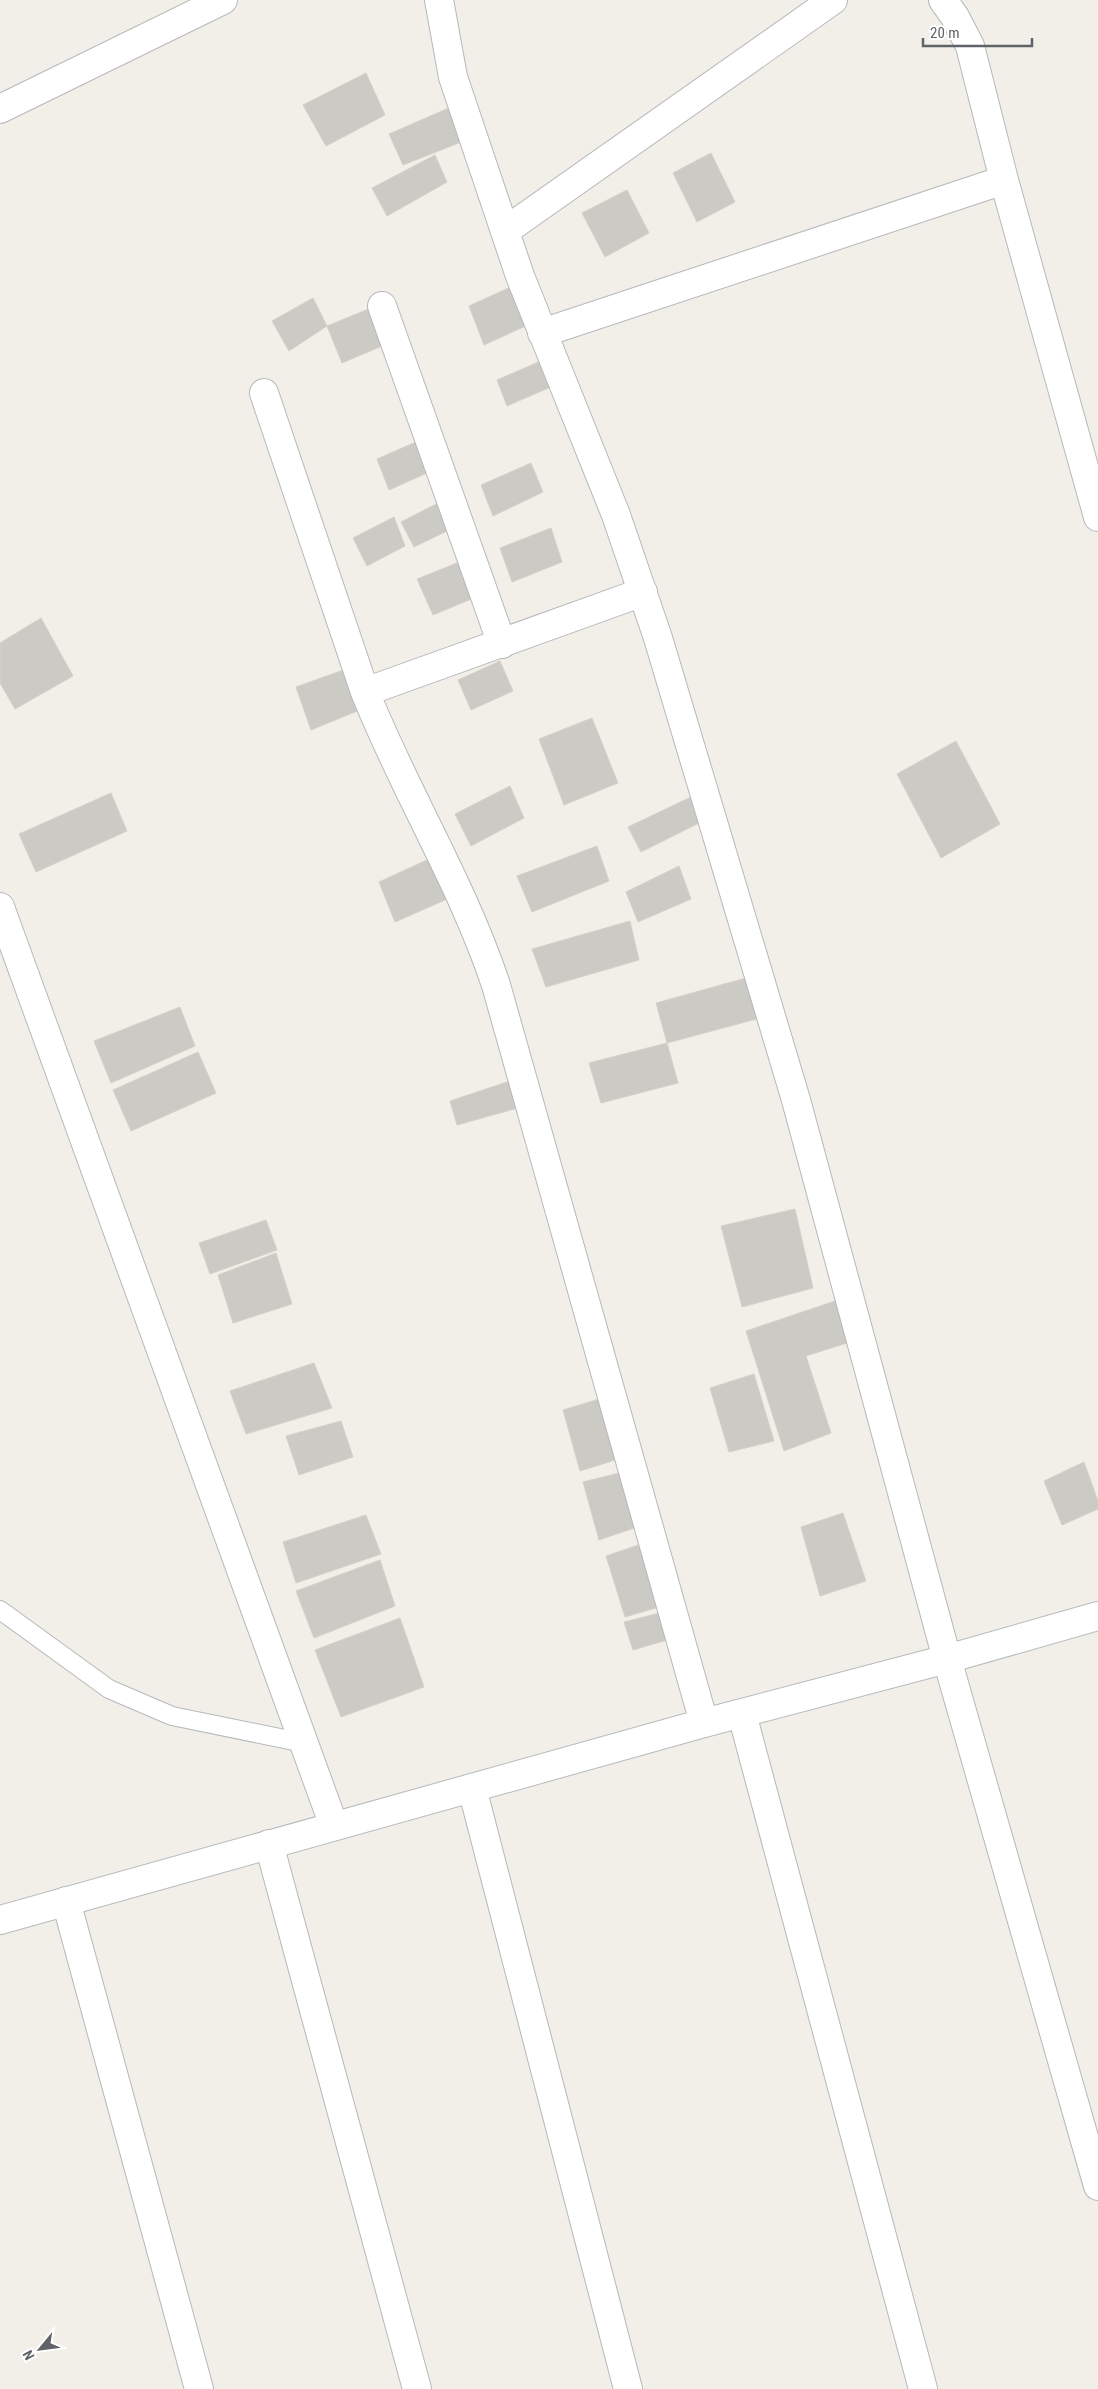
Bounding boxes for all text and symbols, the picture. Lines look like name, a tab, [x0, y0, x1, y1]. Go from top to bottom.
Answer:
scale bar	[923, 15, 1032, 47]
text: 20 m	[930, 24, 960, 42]
north arrow	[15, 2324, 65, 2374]
text: N	[20, 2348, 38, 2363]

